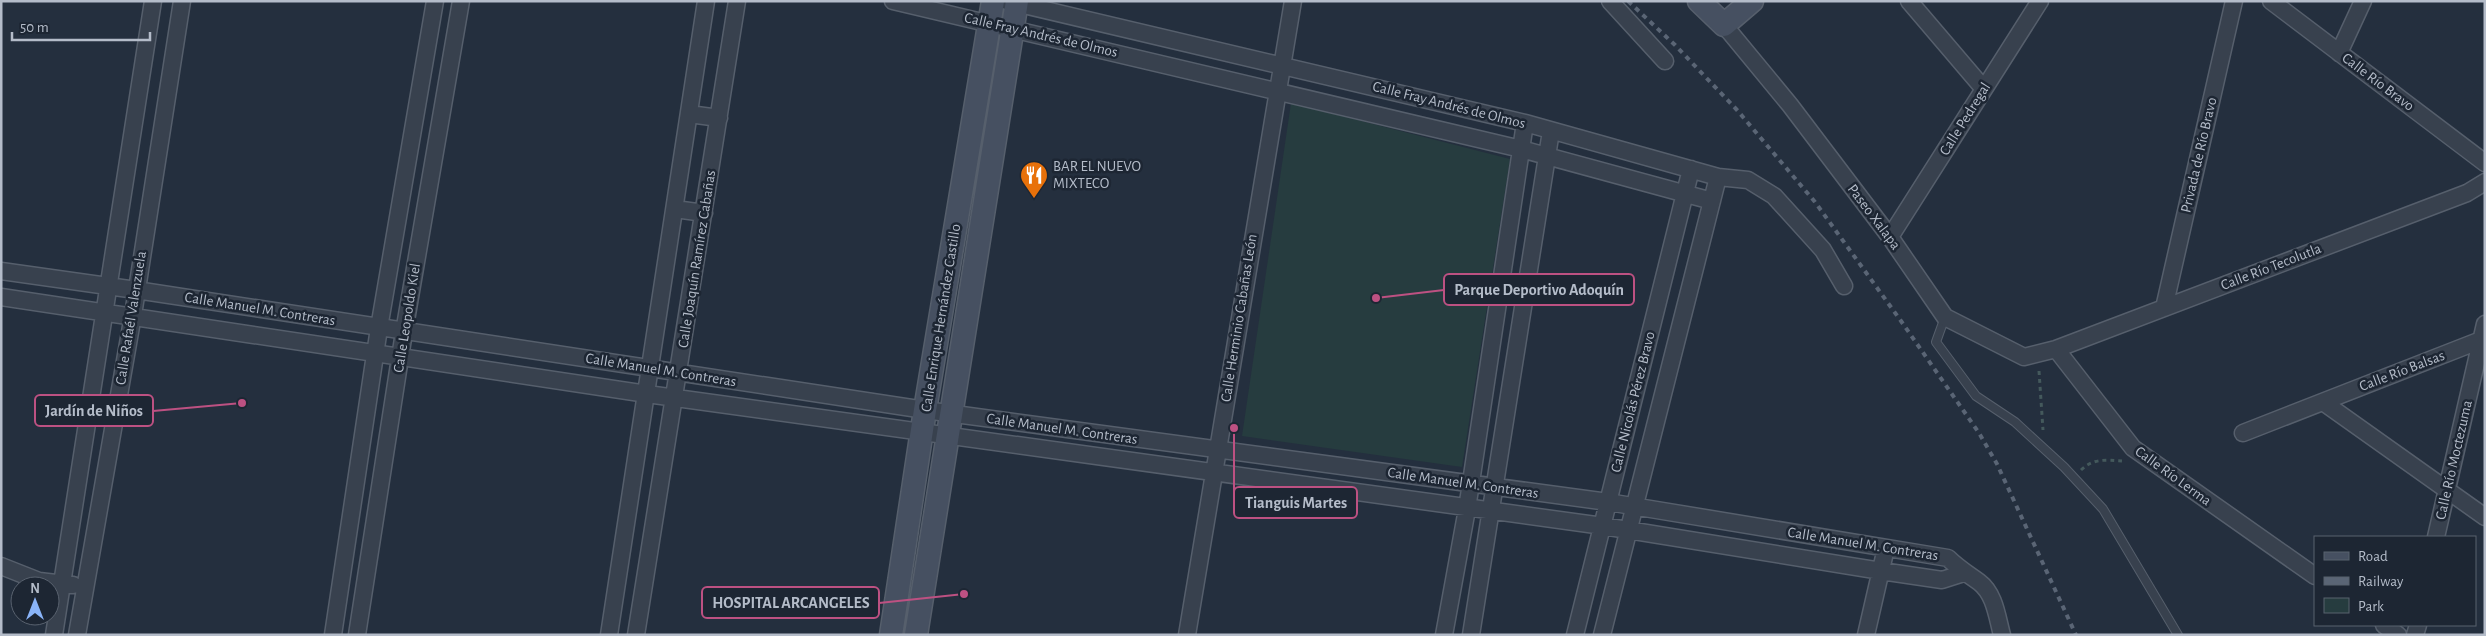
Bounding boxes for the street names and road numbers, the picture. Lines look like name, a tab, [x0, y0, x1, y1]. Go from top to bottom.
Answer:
street label: Calle Fray Andrés de Olmos	[963, 10, 1119, 60]
street label: Calle Río Bravo	[2339, 50, 2417, 114]
street label: Calle Fray Andrés de Olmos	[1371, 79, 1527, 131]
street label: Calle Pedregal	[1937, 80, 1993, 158]
street label: Privada de Río Bravo	[2178, 96, 2220, 214]
street label: Calle Joaquín Ramírez Cabañas	[676, 169, 718, 349]
street label: Paseo Xalapa	[1845, 182, 1903, 253]
street label: Calle Enrique Hernández Castillo	[919, 223, 963, 413]
street label: Calle Herminio Cabañas León	[1218, 233, 1260, 403]
street label: Calle Río Tecolutla	[2219, 241, 2323, 293]
street label: Calle Rafaél Valenzuela	[113, 250, 149, 386]
street label: Calle Leopoldo Kiel	[391, 262, 423, 374]
street label: Calle Manuel M. Contreras	[184, 290, 336, 328]
street label: Calle Nicolás Pérez Bravo	[1608, 330, 1658, 474]
street label: Calle Río Balsas	[2357, 348, 2447, 394]
street label: Calle Manuel M. Contreras	[585, 351, 737, 389]
street label: Calle Río Moctezuma	[2433, 399, 2475, 521]
street label: Calle Manuel M. Contreras	[986, 411, 1138, 447]
street label: Calle Río Lerma	[2132, 443, 2214, 509]
street label: Calle Manuel M. Contreras	[1387, 465, 1539, 501]
street label: Calle Manuel M. Contreras	[1787, 525, 1939, 563]

